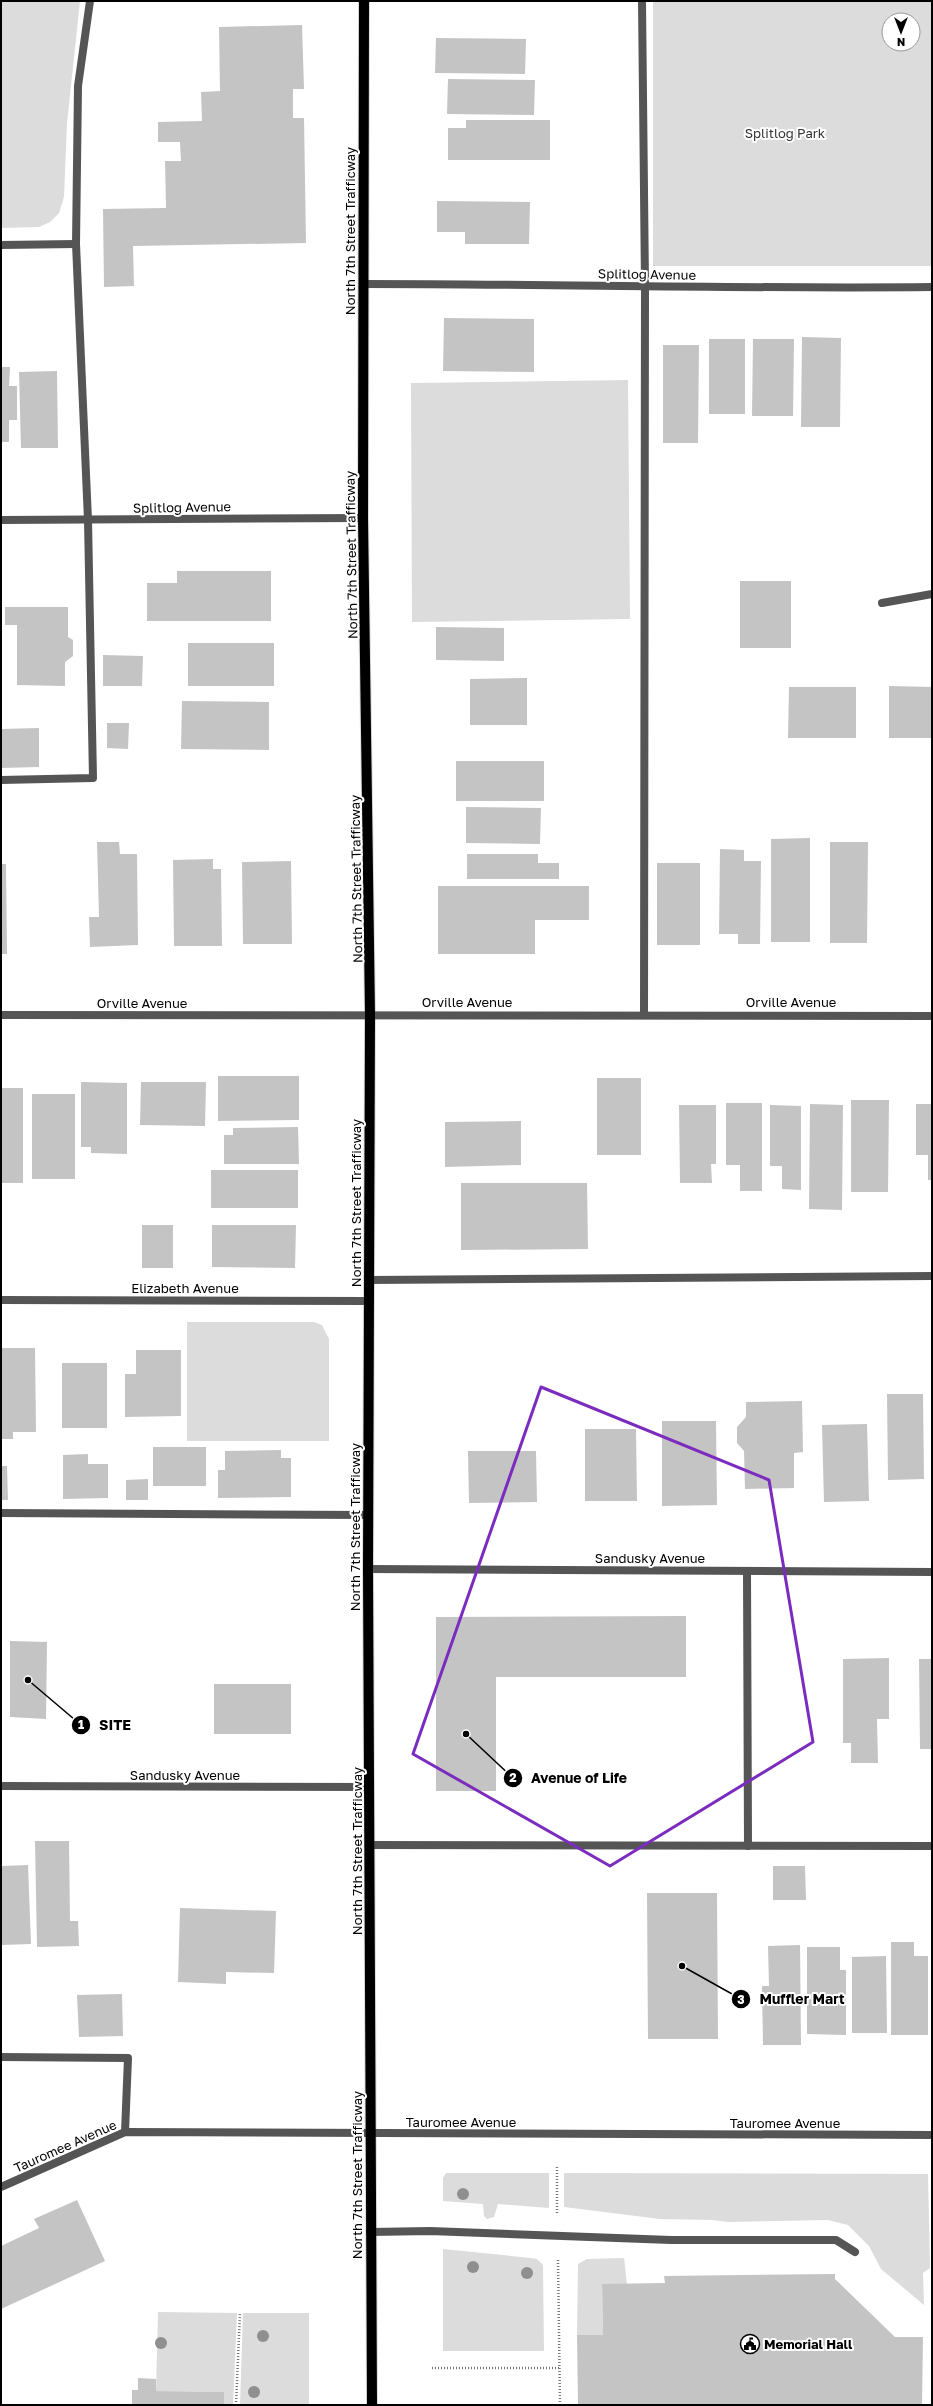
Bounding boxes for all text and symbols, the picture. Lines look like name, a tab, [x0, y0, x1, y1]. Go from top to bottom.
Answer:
north arrow	[881, 12, 921, 52]
text: N	[897, 36, 905, 49]
park label: Splitlog Park	[745, 125, 826, 141]
street label: North 7th Street Trafficway	[342, 146, 358, 315]
street label: Splitlog Avenue	[598, 265, 696, 283]
street label: North 7th Street Trafficway	[342, 470, 360, 639]
street label: Splitlog Avenue	[133, 498, 231, 516]
street label: North 7th Street Trafficway	[347, 794, 365, 963]
street label: Orville Avenue	[422, 994, 512, 1010]
street label: Orville Avenue	[746, 994, 836, 1010]
street label: Orville Avenue	[97, 995, 187, 1011]
street label: North 7th Street Trafficway	[348, 1118, 364, 1287]
street label: Elizabeth Avenue	[131, 1280, 239, 1296]
street label: North 7th Street Trafficway	[347, 1442, 363, 1611]
street label: Sandusky Avenue	[595, 1550, 705, 1566]
callout: SITE	[71, 1712, 139, 1738]
text: SITE	[99, 1716, 131, 1733]
text: 1	[78, 1717, 84, 1732]
callout: Avenue of Life	[503, 1765, 635, 1791]
street label: North 7th Street Trafficway	[349, 1766, 365, 1935]
street label: Sandusky Avenue	[130, 1767, 240, 1783]
text: Avenue of Life	[531, 1769, 627, 1786]
text: 2	[509, 1770, 517, 1785]
callout: Muffler Mart	[731, 1986, 852, 2012]
text: Muffler Mart	[759, 1990, 845, 2007]
text: 3	[737, 1992, 745, 2007]
street label: North 7th Street Trafficway	[349, 2090, 365, 2259]
street label: Tauromee Avenue	[406, 2114, 516, 2130]
street label: Tauromee Avenue	[730, 2115, 840, 2131]
street label: Tauromee Avenue	[11, 2116, 119, 2176]
public building icon: Memorial Hall	[739, 2333, 761, 2355]
place label: Memorial Hall	[764, 2336, 853, 2352]

